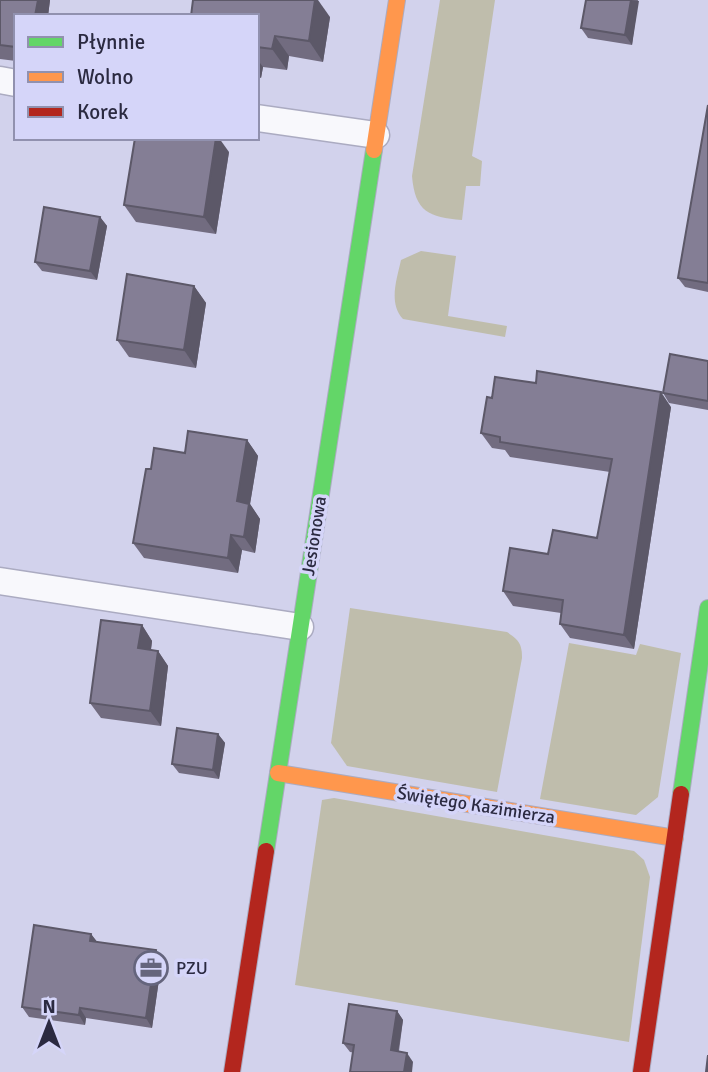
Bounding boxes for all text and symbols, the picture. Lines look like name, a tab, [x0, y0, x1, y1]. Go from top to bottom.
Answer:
legend	[14, 14, 259, 140]
text: Płynnie	[77, 29, 145, 55]
text: Wolno	[77, 64, 133, 90]
text: Korek	[77, 99, 129, 125]
street label: Jesionowa	[297, 495, 331, 577]
street label: Świętego Kazimierza	[395, 782, 557, 828]
office icon: PZU	[132, 949, 170, 987]
place label: PZU	[176, 957, 208, 979]
north arrow	[14, 988, 84, 1058]
text: N	[42, 995, 56, 1019]

